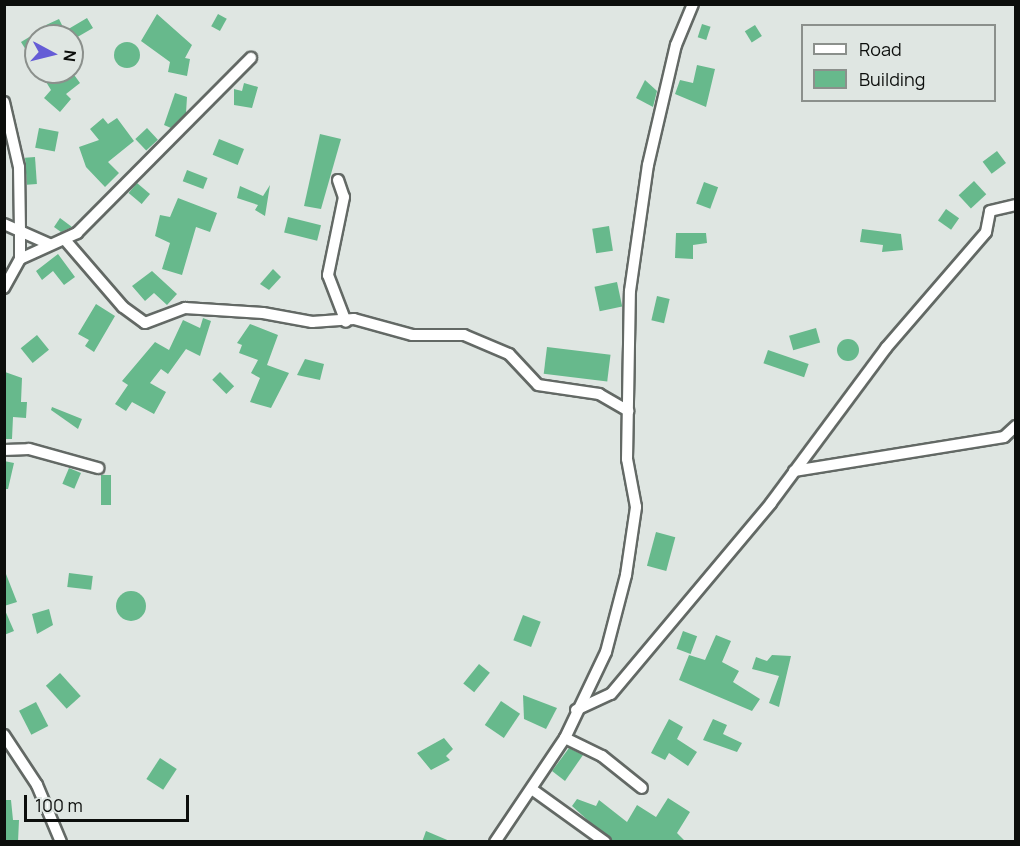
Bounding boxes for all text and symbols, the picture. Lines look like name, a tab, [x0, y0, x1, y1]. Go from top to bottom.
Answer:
north arrow	[24, 24, 84, 84]
legend	[801, 24, 996, 102]
text: Road	[859, 37, 902, 61]
text: N	[58, 49, 81, 63]
text: Building	[859, 67, 925, 91]
scale bar	[27, 783, 192, 821]
text: 100 m	[35, 793, 83, 817]

